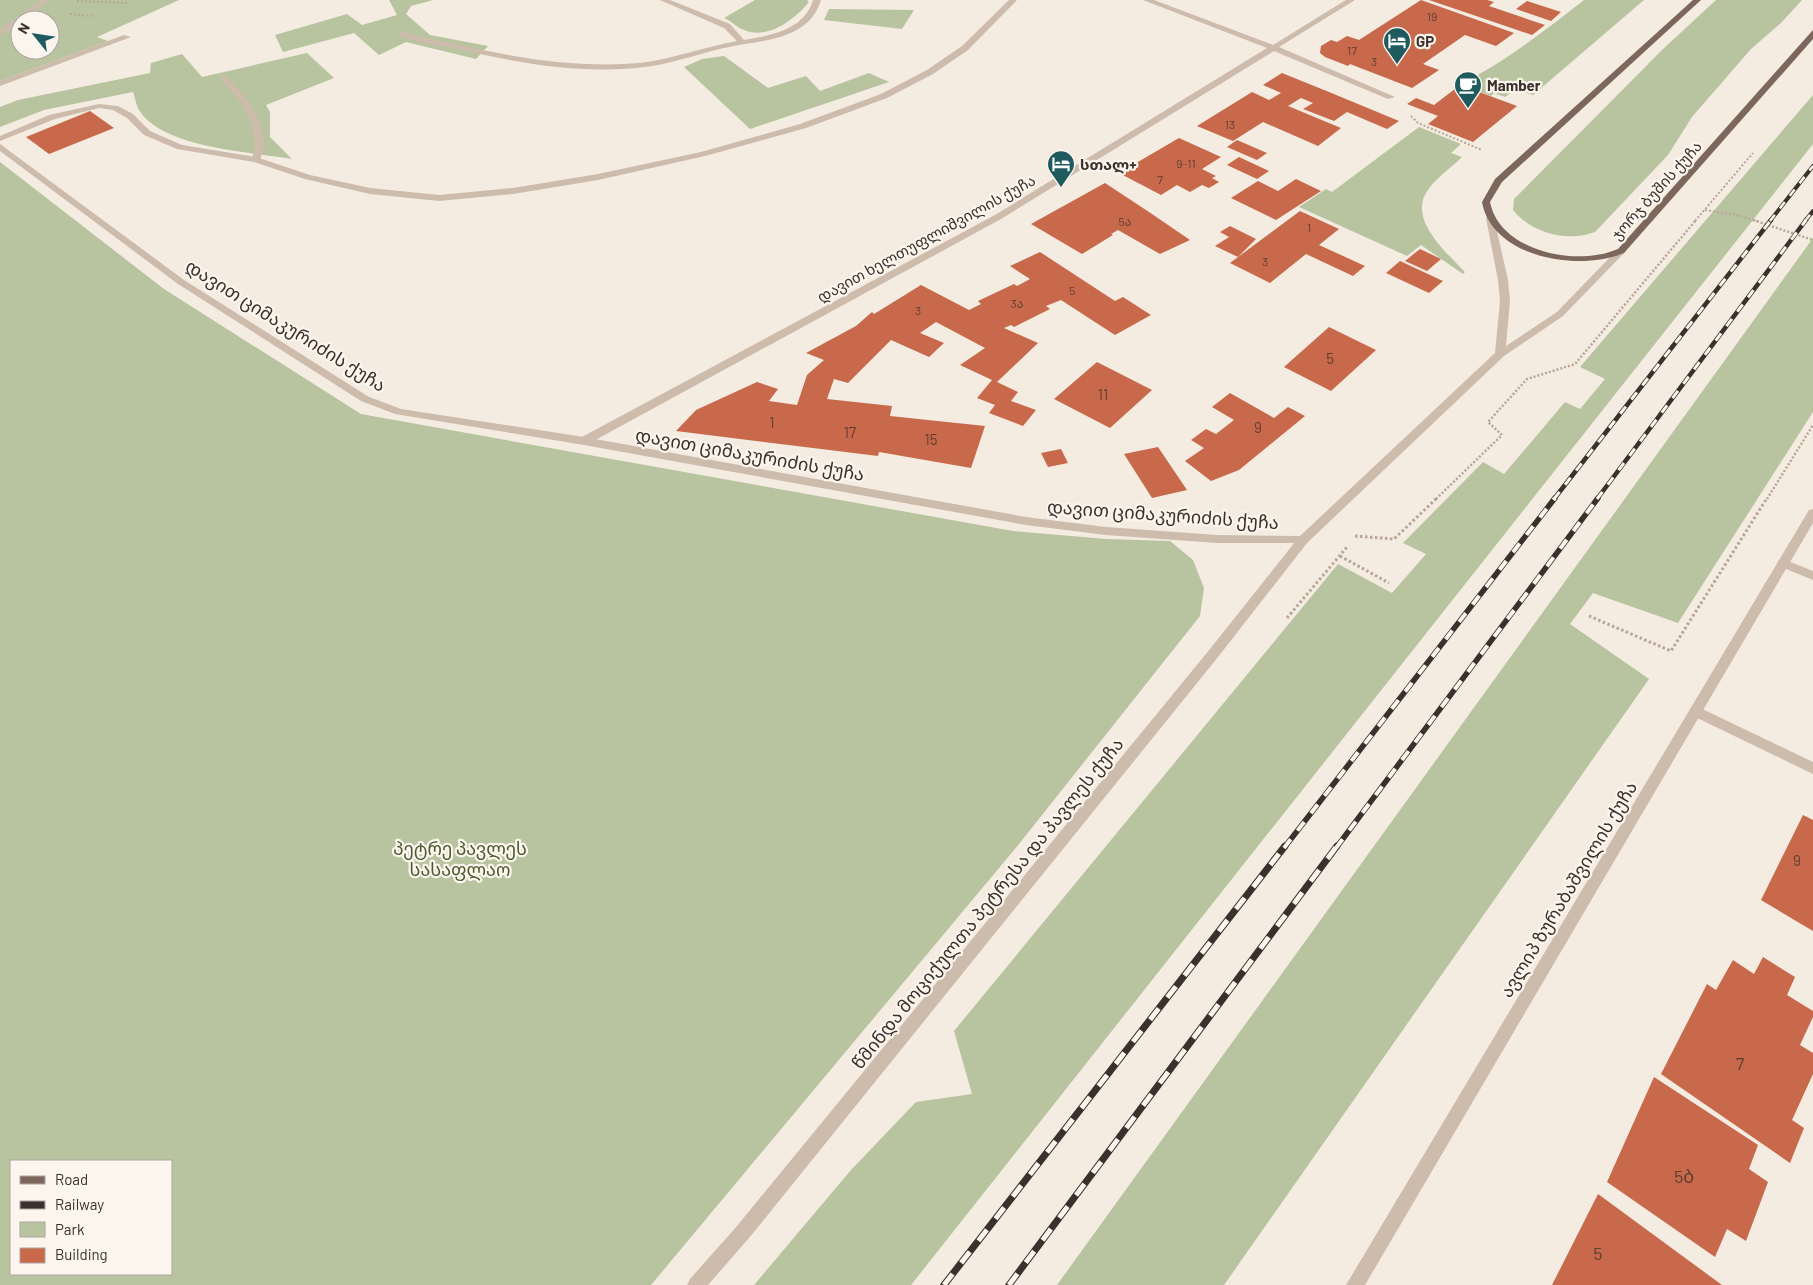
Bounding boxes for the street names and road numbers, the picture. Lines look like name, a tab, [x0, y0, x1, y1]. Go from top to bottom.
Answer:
street label: ჯორჯ ბუშის ქუჩა	[1607, 137, 1706, 244]
street label: დავით ხელთუფლიშვილის ქუჩა	[814, 170, 1039, 307]
street label: დავით ციმაკურიძის ქუჩა	[181, 254, 390, 397]
street label: დავით ციმაკურიძის ქუჩა	[634, 423, 866, 486]
street label: დავით ციმაკურიძის ქუჩა	[1046, 495, 1280, 534]
street label: წმინდა მოციქულთა პეტრესა და პავლეს ქუჩა	[846, 733, 1128, 1074]
street label: ავლიპ ზურაბაშვილის ქუჩა	[1495, 777, 1642, 1002]

